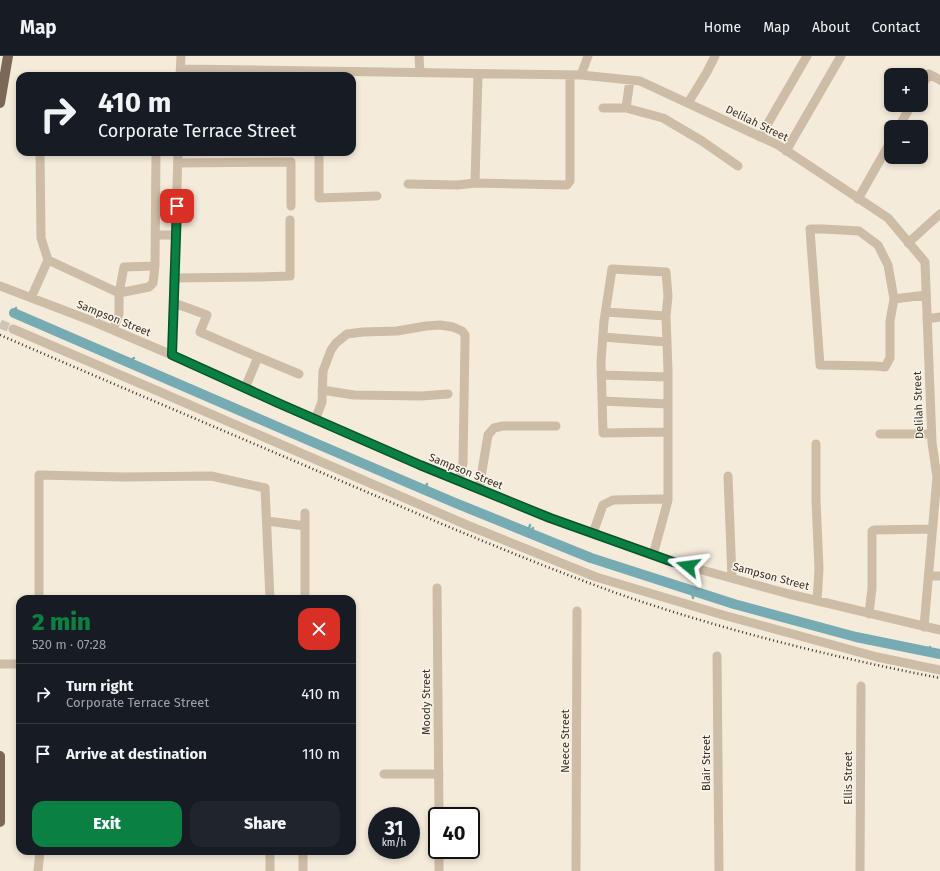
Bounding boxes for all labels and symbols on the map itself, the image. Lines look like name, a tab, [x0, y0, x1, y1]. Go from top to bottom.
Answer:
street label: Delilah Street	[723, 103, 790, 144]
pin	[160, 189, 194, 223]
street label: Sampson Street	[75, 298, 153, 339]
street label: Delilah Street	[911, 371, 926, 439]
street label: Sampson Street	[427, 451, 505, 492]
position arrow	[667, 545, 709, 587]
street label: Sampson Street	[731, 560, 811, 593]
street label: Moody Street	[420, 669, 433, 735]
street label: Neece Street	[559, 709, 572, 773]
street label: Blair Street	[700, 735, 713, 791]
street label: Ellis Street	[842, 751, 855, 805]
speed limit sign: 40	[428, 807, 480, 859]

